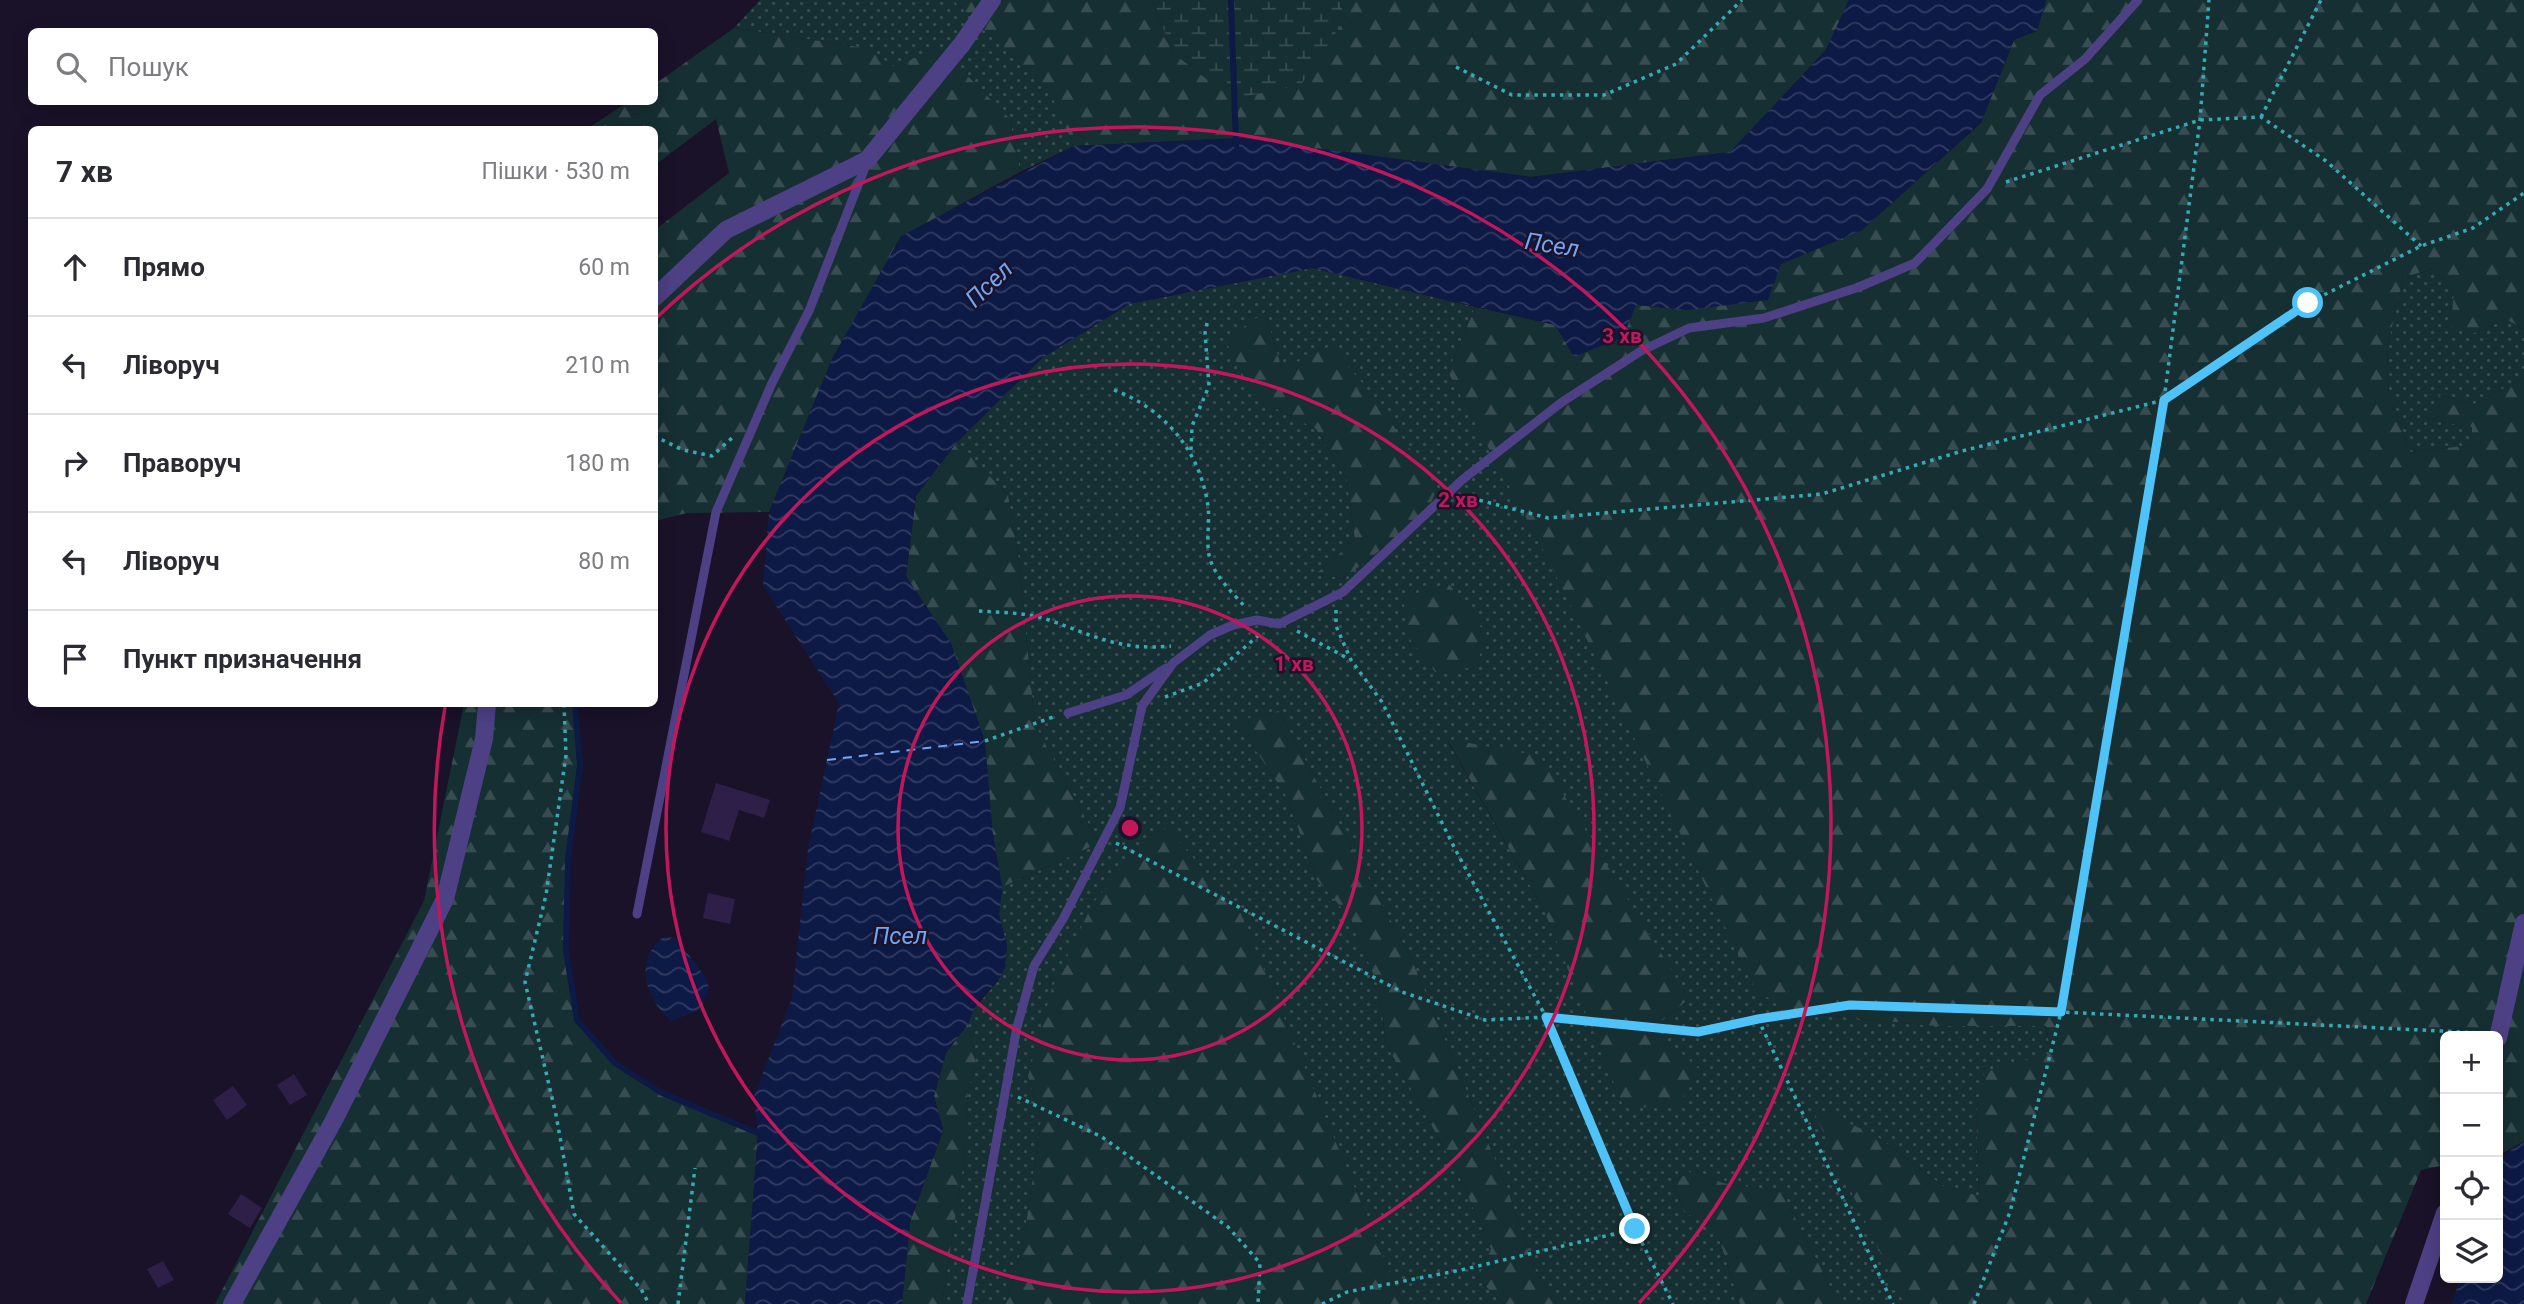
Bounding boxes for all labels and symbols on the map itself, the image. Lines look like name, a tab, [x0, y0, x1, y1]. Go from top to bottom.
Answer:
water label: Псел	[1523, 227, 1581, 263]
water label: Псел	[960, 255, 1018, 313]
route start	[2292, 287, 2323, 318]
text: 3 хв	[1602, 324, 1642, 348]
text: 2 хв	[1438, 488, 1478, 512]
text: 1 хв	[1274, 652, 1314, 676]
centre of rings	[1118, 816, 1142, 840]
water label: Псел	[873, 922, 927, 950]
route end	[1619, 1213, 1650, 1244]

